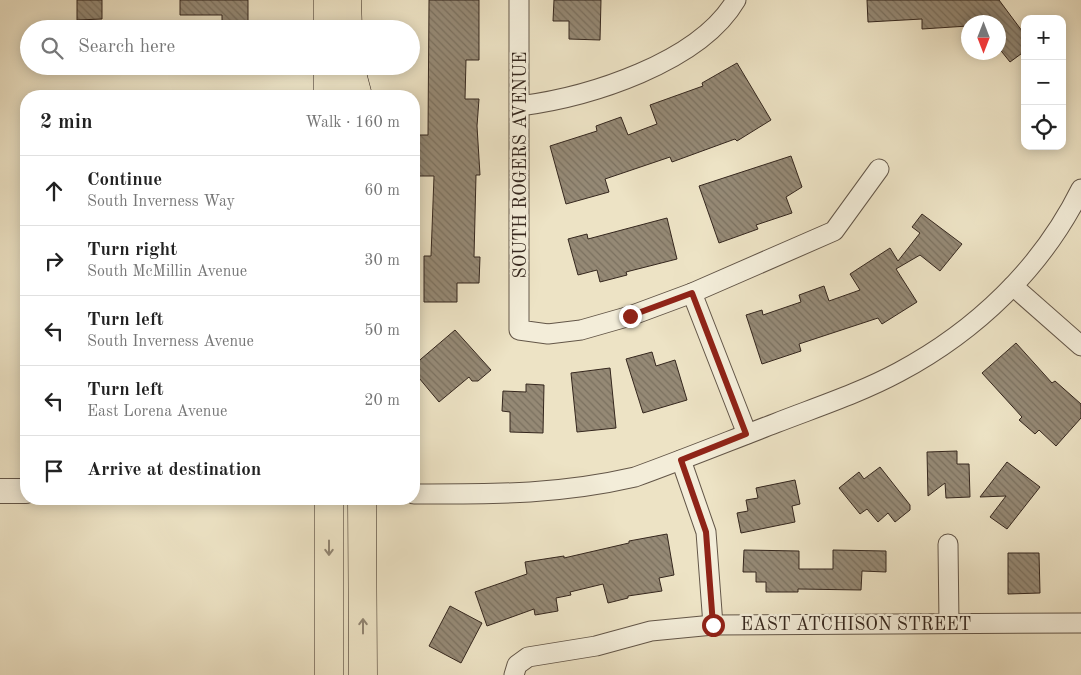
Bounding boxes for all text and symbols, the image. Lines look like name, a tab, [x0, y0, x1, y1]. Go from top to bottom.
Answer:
north arrow	[961, 15, 1006, 60]
map controls	[1021, 15, 1066, 150]
button: +	[1021, 15, 1066, 60]
search box	[20, 20, 420, 75]
icon: search	[38, 34, 66, 62]
text: Search here	[78, 38, 175, 57]
street label: SOUTH ROGERS AVENUE	[512, 52, 530, 278]
button: −	[1021, 60, 1066, 105]
button: locate	[1021, 105, 1066, 150]
text: 2 min	[40, 112, 93, 133]
text: Walk · 160 m	[305, 115, 400, 131]
text: Continue	[87, 171, 162, 190]
icon: ahead	[40, 177, 68, 205]
text: 60 m	[364, 183, 400, 199]
text: South Inverness Way	[87, 194, 235, 210]
text: Turn right	[87, 241, 177, 260]
icon: right	[40, 247, 68, 275]
text: 30 m	[364, 253, 400, 269]
text: South McMillin Avenue	[87, 264, 247, 280]
route end	[619, 305, 642, 328]
text: Turn left	[87, 311, 164, 330]
icon: left	[40, 317, 68, 345]
text: 50 m	[364, 323, 400, 339]
text: South Inverness Avenue	[87, 334, 254, 350]
text: Turn left	[87, 381, 164, 400]
icon: left	[40, 387, 68, 415]
text: 20 m	[364, 393, 400, 409]
text: East Lorena Avenue	[87, 404, 227, 420]
icon: arrive	[40, 457, 68, 485]
text: Arrive at destination	[87, 461, 261, 480]
one-way arrow	[324, 539, 334, 555]
route start	[702, 614, 725, 637]
street label: EAST ATCHISON STREET	[741, 616, 971, 634]
one-way arrow	[358, 619, 368, 635]

